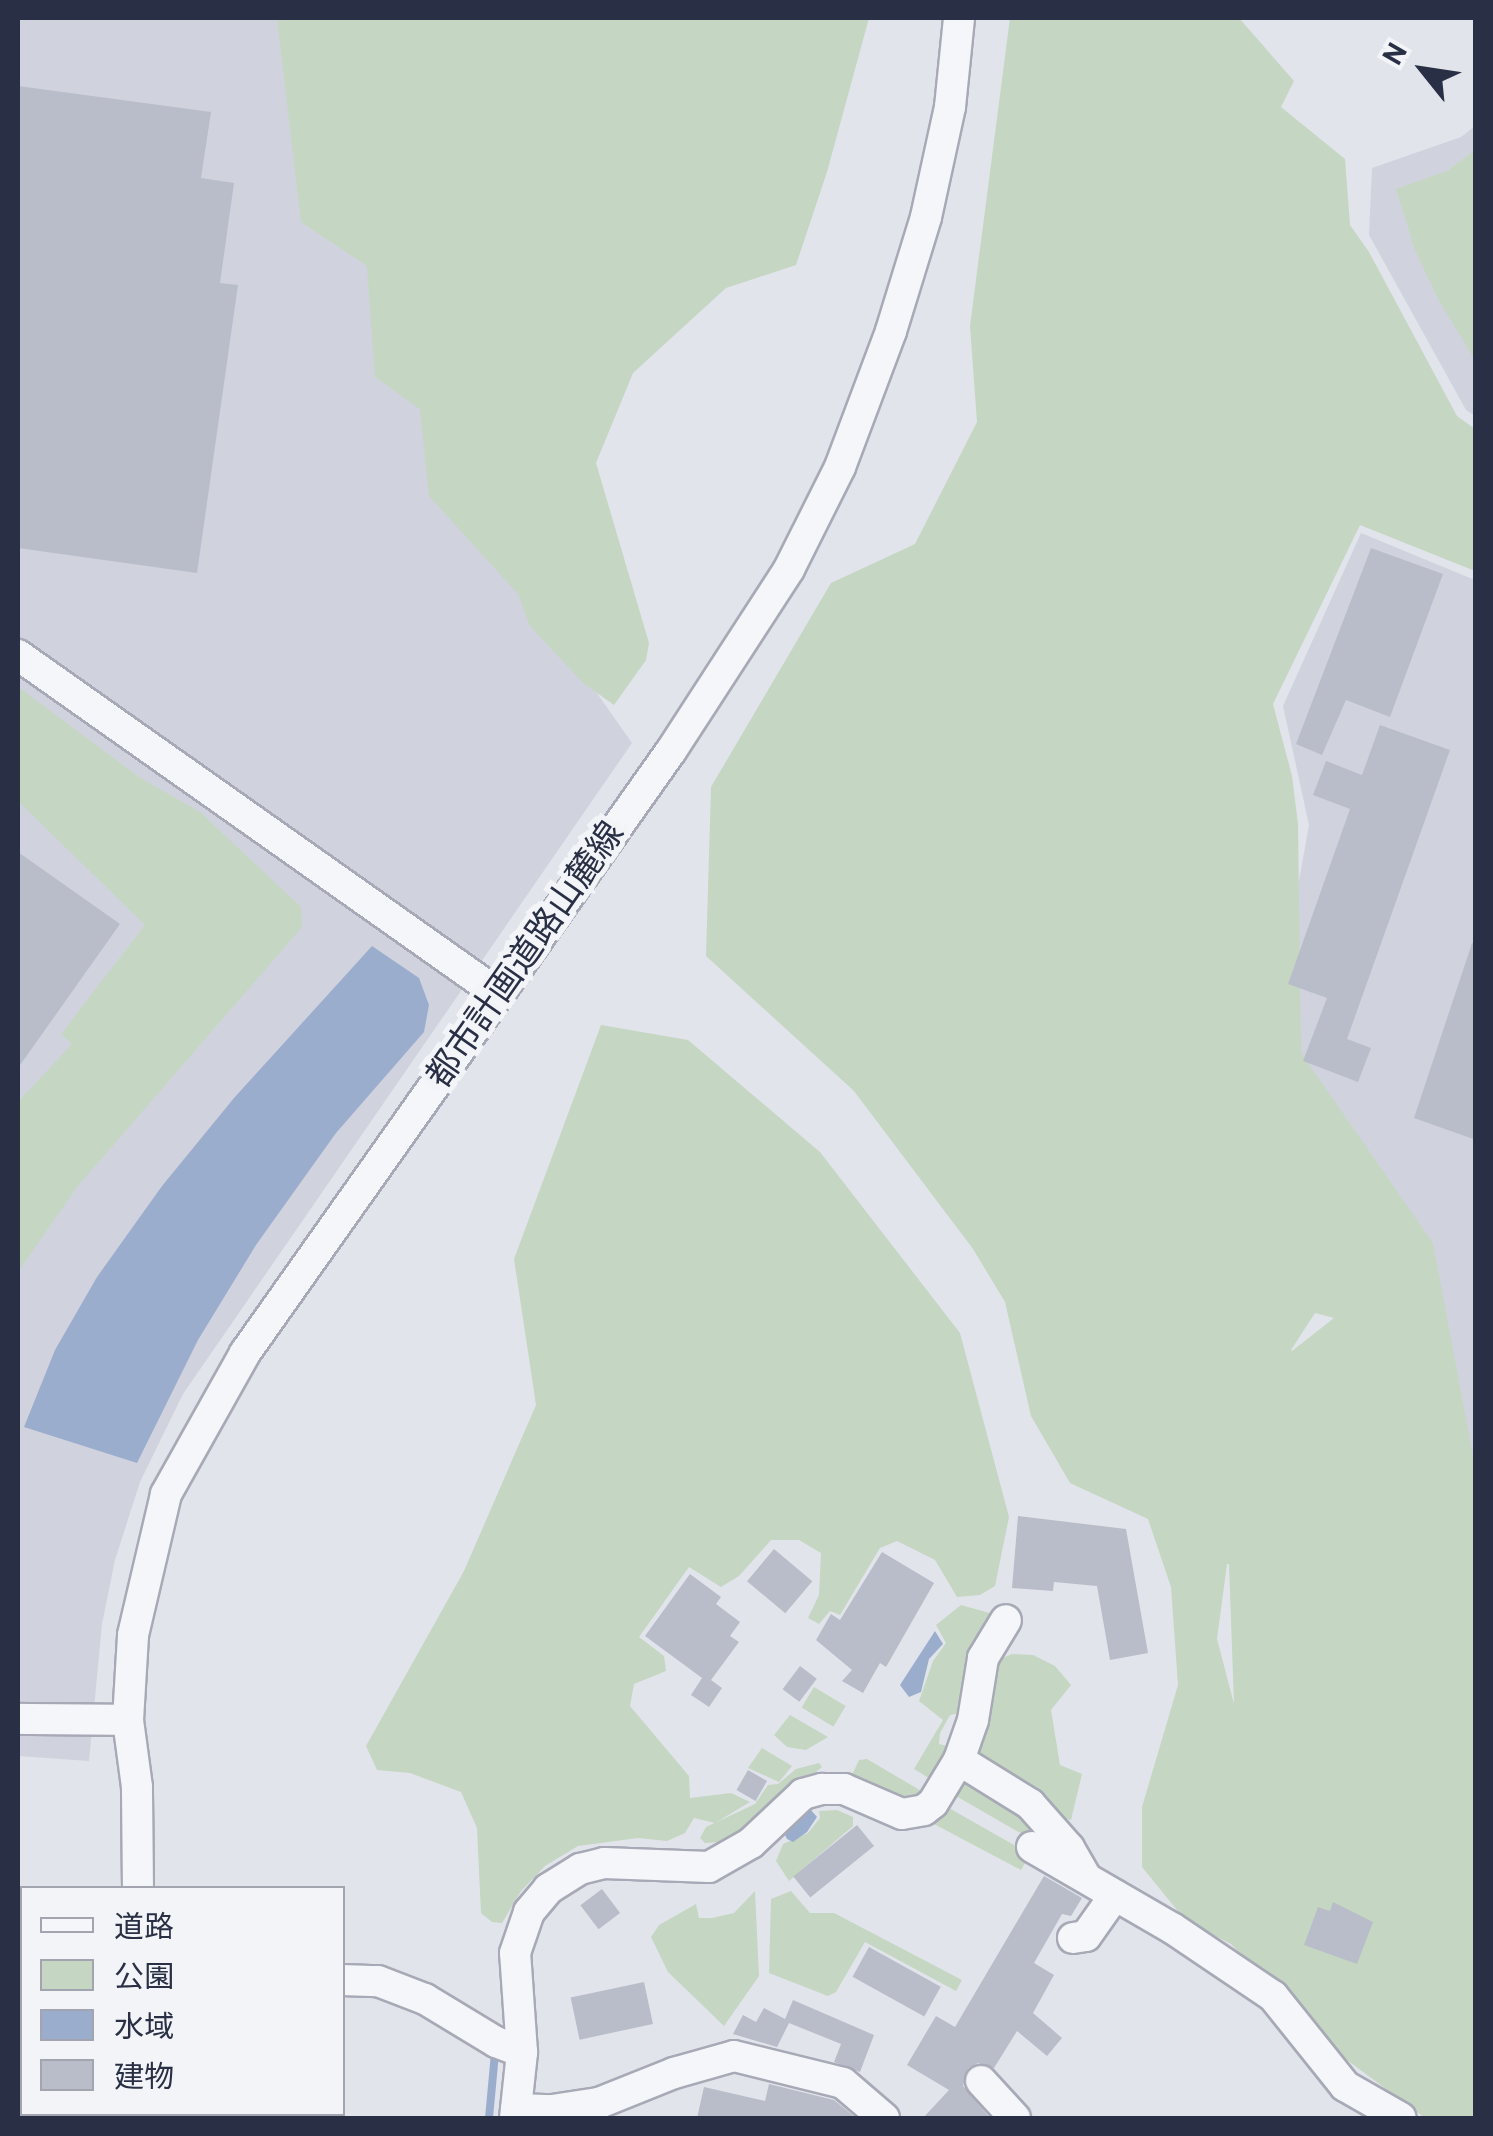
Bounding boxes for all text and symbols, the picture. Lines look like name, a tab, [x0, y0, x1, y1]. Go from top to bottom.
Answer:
north arrow	[1373, 20, 1473, 120]
text: N	[1376, 37, 1418, 73]
street label: 都市計画道路山麓線	[419, 815, 635, 1097]
legend	[20, 1886, 345, 2116]
text: 道路	[114, 1911, 174, 1948]
text: 公園	[114, 1961, 174, 1998]
text: 水域	[114, 2011, 174, 2048]
text: 建物	[114, 2061, 174, 2098]

